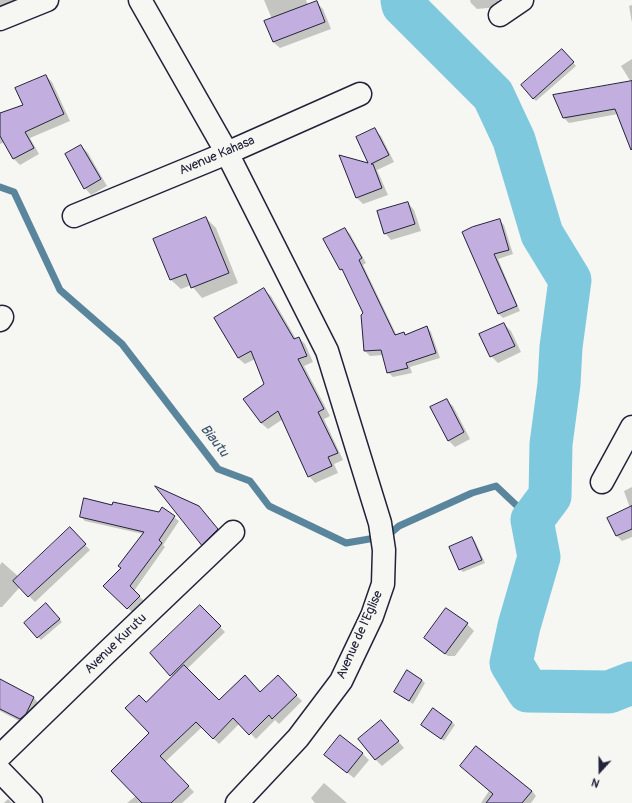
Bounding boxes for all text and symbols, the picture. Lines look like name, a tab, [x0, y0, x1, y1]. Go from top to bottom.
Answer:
street label: Avenue Kahasa	[177, 133, 257, 179]
water label: Biautu	[196, 421, 232, 461]
street label: Avenue de l'Eglise	[334, 588, 386, 682]
street label: Avenue Kurutu	[82, 611, 150, 677]
north arrow	[580, 751, 620, 791]
text: N	[590, 775, 601, 790]

